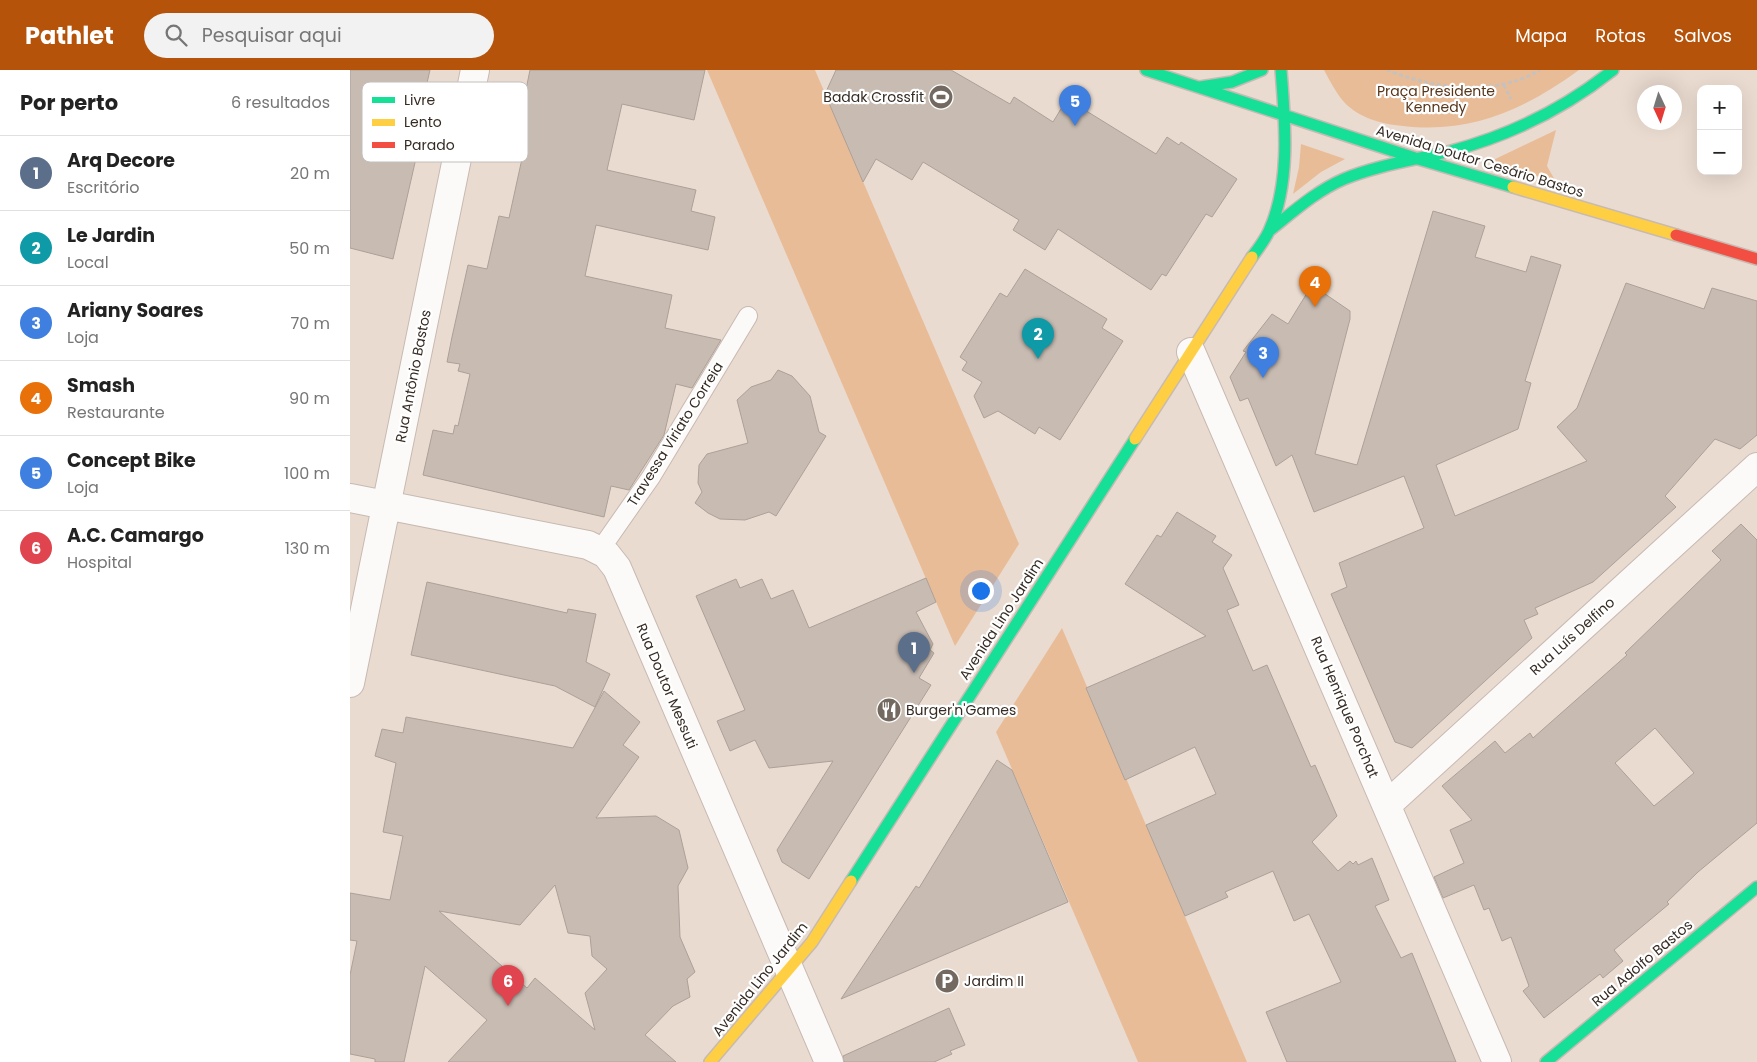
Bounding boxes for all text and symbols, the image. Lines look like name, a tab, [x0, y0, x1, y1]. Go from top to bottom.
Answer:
search box	[144, 13, 494, 58]
text: Pathlet	[25, 19, 114, 52]
icon: search	[162, 21, 190, 49]
text: Pesquisar aqui	[202, 22, 342, 49]
text: Mapa	[1515, 23, 1567, 48]
text: Rotas	[1595, 23, 1646, 48]
text: Salvos	[1674, 23, 1732, 48]
park label: Praça Presidente Kennedy	[1377, 81, 1495, 117]
legend	[362, 82, 528, 162]
sports icon: Badak Crossfit	[928, 84, 954, 110]
pin: 5	[1059, 85, 1091, 126]
north arrow	[1637, 85, 1682, 130]
map controls	[1697, 85, 1742, 175]
button: +	[1697, 85, 1742, 130]
place label: Badak Crossfit	[823, 87, 924, 107]
text: Por perto	[20, 88, 118, 117]
text: Livre	[404, 90, 436, 110]
text: 6 resultados	[231, 91, 330, 114]
text: Lento	[404, 112, 442, 132]
street label: Avenida Doutor Cesário Bastos	[1374, 120, 1586, 202]
button: −	[1697, 130, 1742, 175]
text: Parado	[404, 135, 455, 155]
text: Arq Decore	[67, 147, 175, 174]
text: 1	[33, 162, 39, 185]
text: 20 m	[290, 162, 330, 185]
text: Escritório	[67, 176, 139, 199]
text: Le Jardin	[67, 222, 155, 249]
text: 2	[31, 237, 41, 260]
text: 50 m	[289, 237, 330, 260]
text: Local	[67, 251, 109, 274]
pin: 4	[1299, 266, 1331, 307]
text: Ariany Soares	[67, 297, 204, 324]
street label: Rua Antônio Bastos	[390, 308, 436, 444]
text: 3	[31, 312, 41, 335]
text: 70 m	[290, 312, 330, 335]
pin: 2	[1022, 318, 1054, 359]
text: Loja	[67, 326, 99, 349]
pin: 3	[1247, 337, 1279, 378]
street label: Travessa Viriato Correia	[622, 358, 728, 510]
text: Smash	[67, 372, 135, 399]
text: 4	[31, 387, 41, 410]
text: 90 m	[289, 387, 330, 410]
text: Restaurante	[67, 401, 165, 424]
text: Concept Bike	[67, 447, 196, 474]
text: 5	[31, 462, 41, 485]
text: 100 m	[284, 462, 330, 485]
text: Loja	[67, 476, 99, 499]
text: A.C. Camargo	[67, 522, 204, 549]
text: 6	[31, 537, 41, 560]
text: 130 m	[285, 537, 330, 560]
text: Hospital	[67, 551, 132, 574]
street label: Avenida Lino Jardim	[954, 554, 1048, 684]
your location	[968, 578, 994, 604]
street label: Rua Luís Delfino	[1525, 592, 1619, 680]
street label: Rua Doutor Messuti	[632, 620, 702, 752]
pin: 1	[898, 632, 930, 673]
street label: Rua Henrique Porchat	[1306, 633, 1384, 781]
restaurant icon: Burger'n'Games	[876, 697, 902, 723]
place label: Burger'n'Games	[906, 700, 1016, 720]
street label: Rua Adolfo Bastos	[1587, 915, 1697, 1011]
street label: Avenida Lino Jardim	[708, 918, 812, 1040]
pin: 6	[492, 965, 524, 1006]
parking icon: Jardim II	[934, 968, 960, 994]
place label: Jardim II	[964, 971, 1024, 991]

